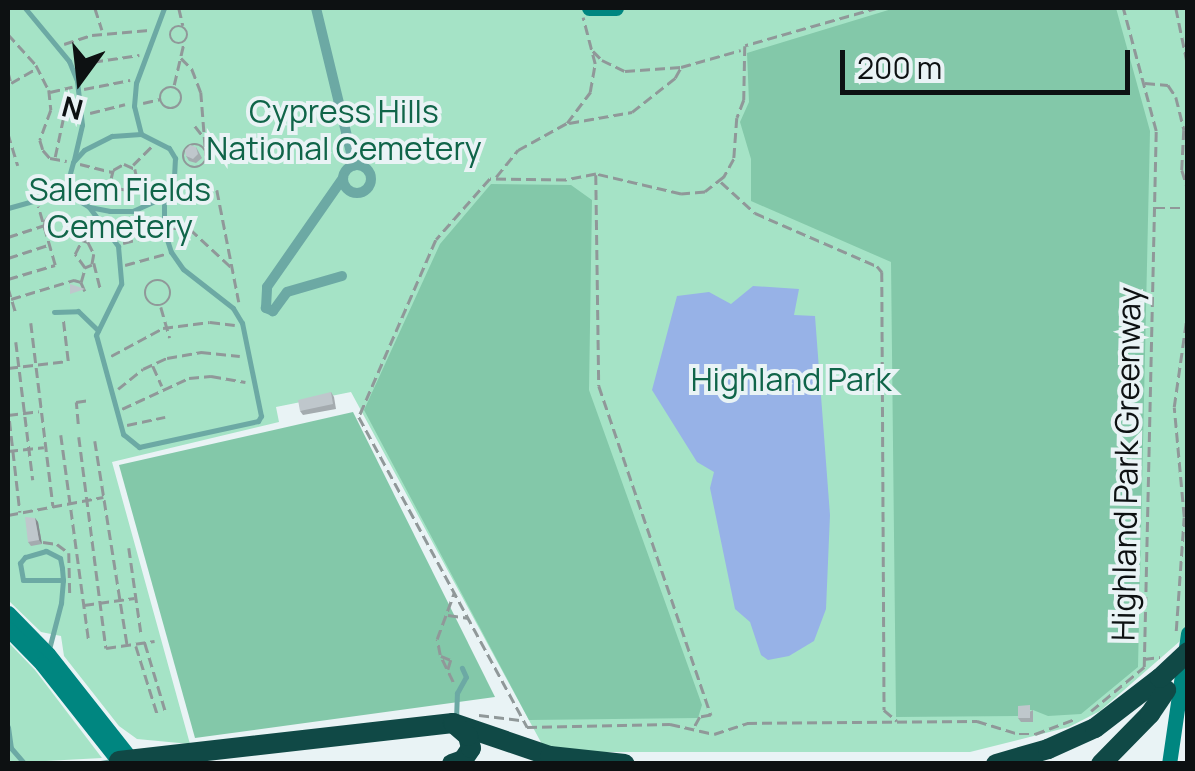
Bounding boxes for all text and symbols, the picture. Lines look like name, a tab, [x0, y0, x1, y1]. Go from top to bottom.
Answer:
north arrow	[30, 30, 130, 130]
scale bar	[845, 30, 1135, 92]
text: 200 m	[857, 47, 942, 88]
text: N	[58, 88, 87, 130]
park label: Cypress Hills National Cemetery	[206, 93, 482, 168]
park label: Salem Fields Cemetery	[29, 171, 211, 246]
street label: Highland Park Greenway	[1104, 287, 1148, 641]
park label: Highland Park	[691, 360, 891, 398]

